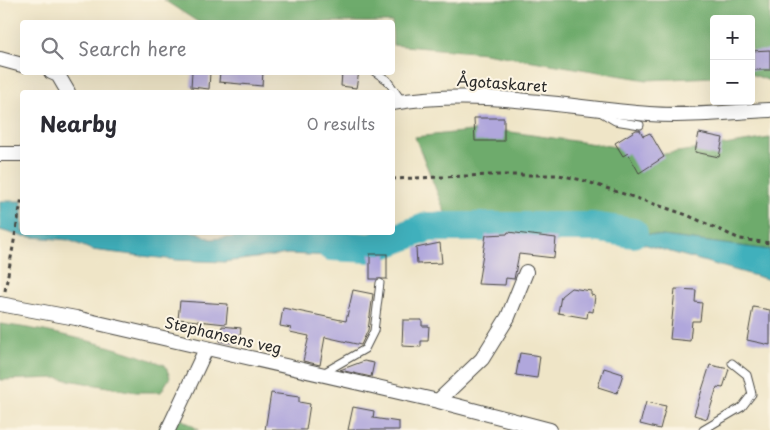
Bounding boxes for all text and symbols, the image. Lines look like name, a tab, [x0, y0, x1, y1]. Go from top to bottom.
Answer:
map controls	[710, 15, 755, 105]
button: +	[710, 15, 755, 60]
search box	[20, 20, 395, 75]
icon: search	[38, 34, 66, 62]
text: Search here	[78, 34, 187, 62]
button: −	[710, 60, 755, 105]
street label: Ågotaskaret	[456, 68, 548, 97]
text: Nearby	[40, 107, 117, 139]
text: 0 results	[307, 111, 375, 135]
street label: Stephansens veg	[163, 310, 284, 359]

